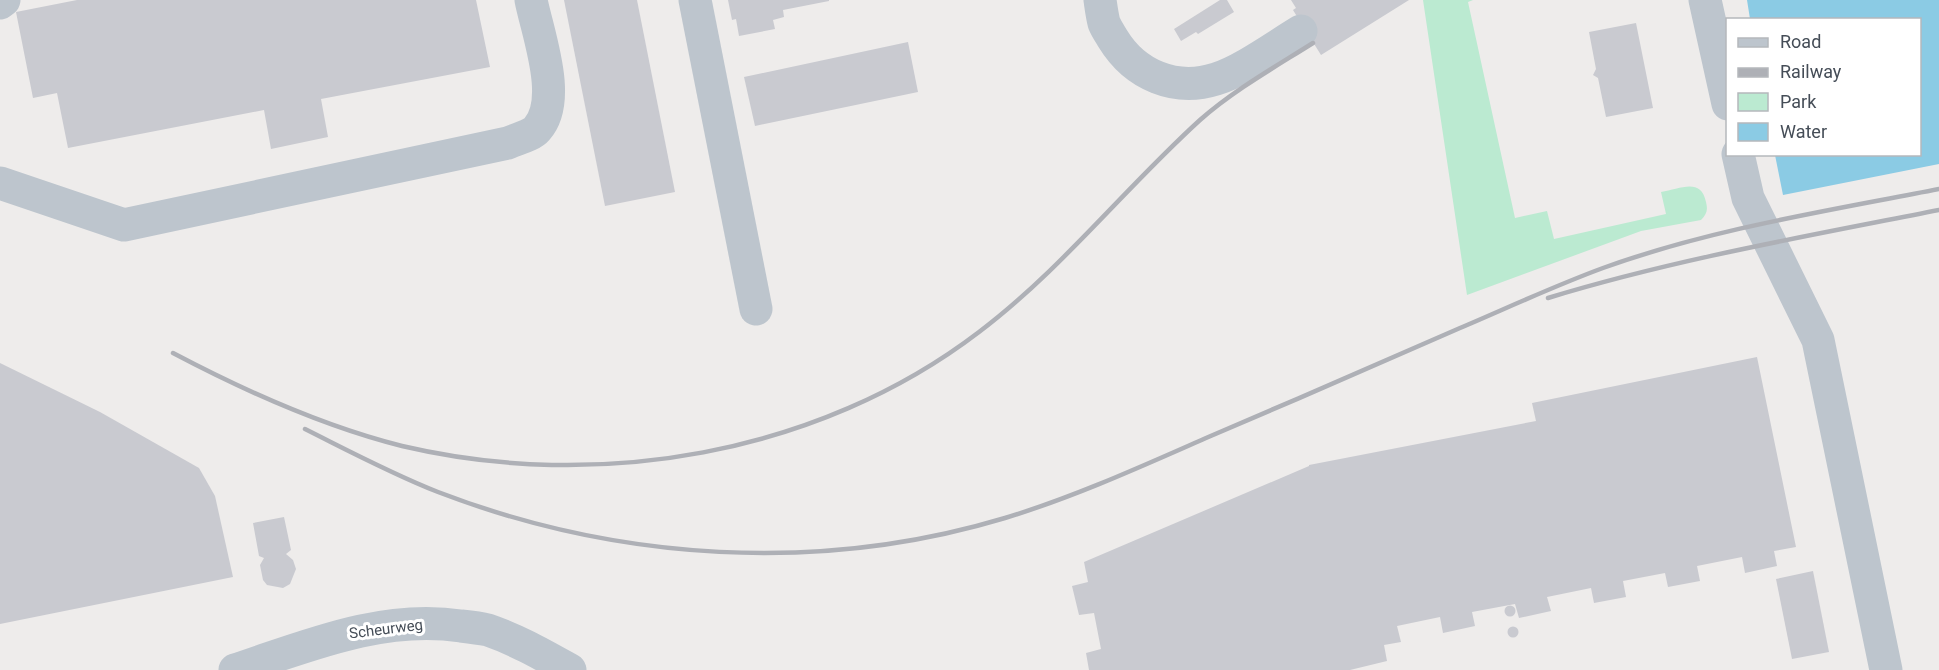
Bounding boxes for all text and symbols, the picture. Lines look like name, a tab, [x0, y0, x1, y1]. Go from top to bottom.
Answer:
legend	[1726, 18, 1921, 156]
text: Road	[1780, 31, 1821, 52]
text: Railway	[1780, 61, 1842, 82]
text: Park	[1780, 91, 1817, 112]
text: Water	[1780, 121, 1827, 142]
street label: Scheurweg	[348, 616, 424, 642]

